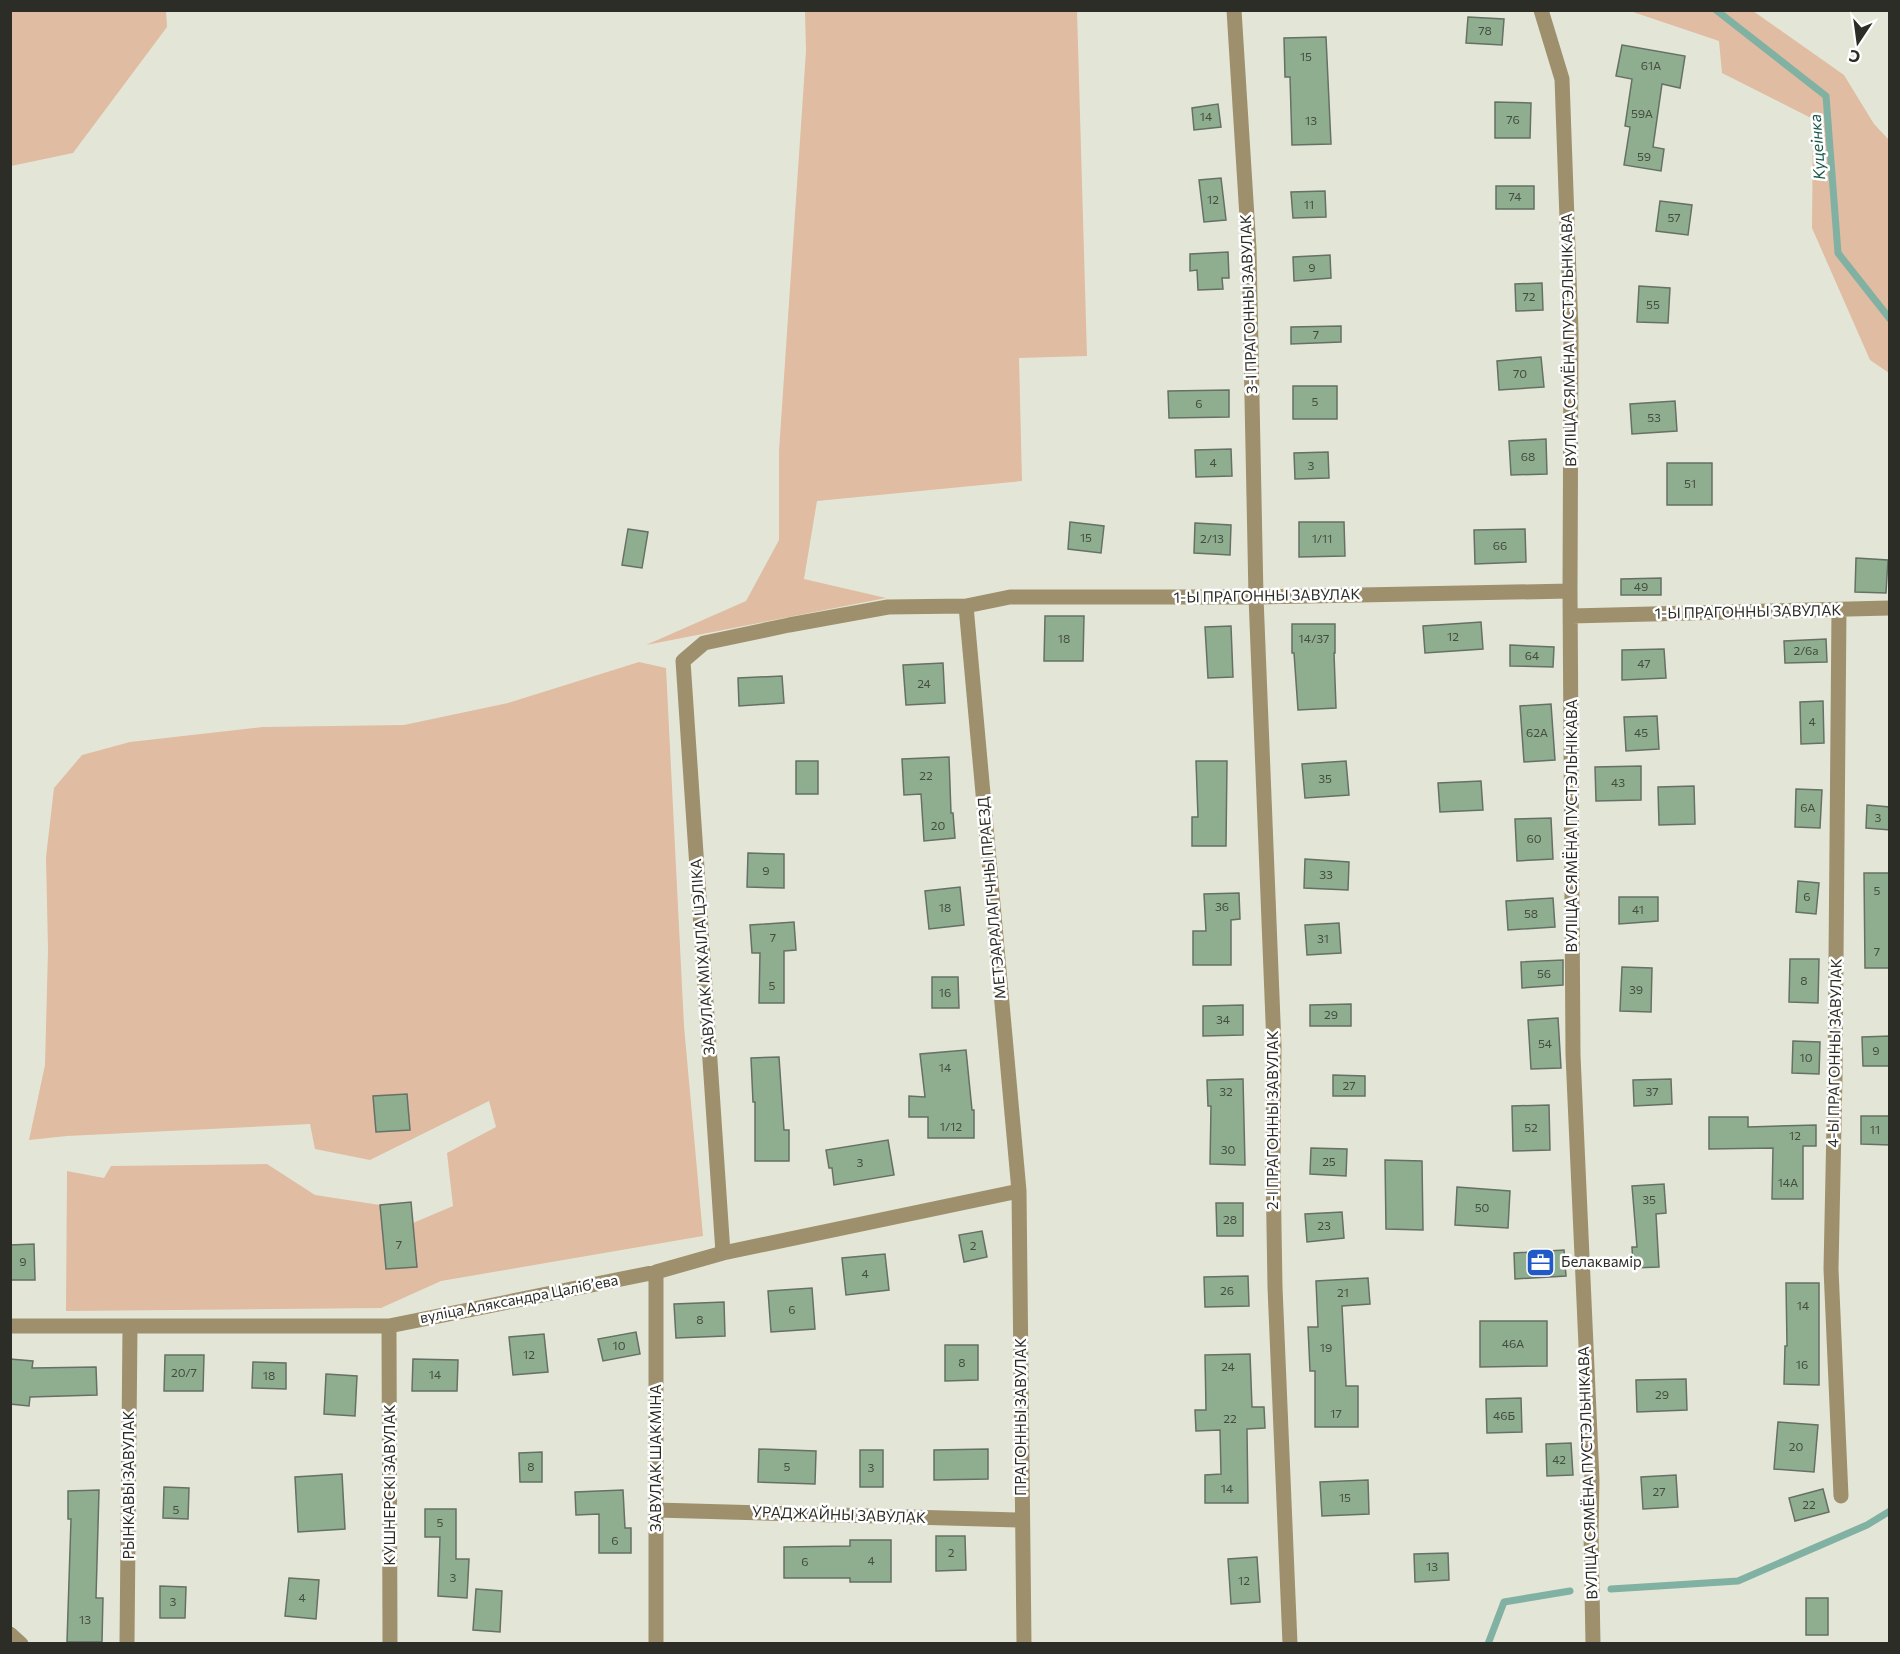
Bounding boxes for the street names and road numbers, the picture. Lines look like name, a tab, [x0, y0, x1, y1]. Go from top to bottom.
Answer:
street label: ВУЛІЦА СЯМЁНА ПУСТЭЛЬНІКАВА	[1557, 213, 1579, 467]
street label: 3-І ПРАГОННЫ ЗАВУЛАК	[1236, 214, 1260, 394]
street label: 1-Ы ПРАГОННЫ ЗАВУЛАК	[1173, 584, 1361, 606]
street label: 1-Ы ПРАГОННЫ ЗАВУЛАК	[1654, 600, 1842, 622]
street label: ВУЛІЦА СЯМЁНА ПУСТЭЛЬНІКАВА	[1562, 699, 1580, 953]
street label: МЕТЭАРАЛАГІЧНЫ ПРАЕЗД	[973, 796, 1009, 1000]
street label: ЗАВУЛАК МІХАІЛА ЦЭЛІКА	[686, 858, 718, 1056]
street label: 4-Ы ПРАГОННЫ ЗАВУЛАК	[1823, 958, 1845, 1148]
street label: 2-І ПРАГОННЫ ЗАВУЛАК	[1263, 1030, 1281, 1210]
street label: вуліца Аляксандра Цалібʼева	[418, 1270, 619, 1326]
street label: ПРАГОННЫ ЗАВУЛАК	[1011, 1338, 1029, 1496]
street label: ВУЛІЦА СЯМЁНА ПУСТЭЛЬНІКАВА	[1574, 1346, 1600, 1600]
street label: ЗАВУЛАК ШАКМІНА	[646, 1384, 664, 1532]
street label: КУШНЕРСКІ ЗАВУЛАК	[380, 1404, 398, 1566]
street label: РЫНКАВЫ ЗАВУЛАК	[119, 1410, 137, 1560]
street label: УРАДЖАЙНЫ ЗАВУЛАК	[752, 1502, 926, 1526]

